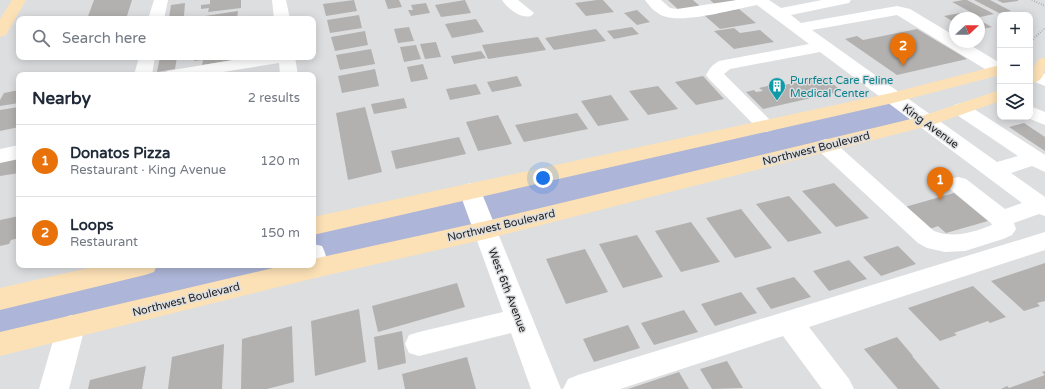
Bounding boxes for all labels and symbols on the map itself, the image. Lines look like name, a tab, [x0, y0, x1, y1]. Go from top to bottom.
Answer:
north arrow	[949, 12, 985, 48]
pin: 2	[890, 33, 916, 66]
place label: Purrfect Care Feline Medical Center	[790, 74, 893, 100]
building icon: Purrfect Care Feline Medical Center	[767, 76, 787, 101]
street label: King Avenue	[900, 102, 961, 151]
street label: Northwest Boulevard	[761, 129, 871, 168]
pin: 1	[927, 167, 953, 200]
your location	[533, 168, 553, 188]
street label: Northwest Boulevard	[446, 207, 556, 244]
street label: West 6th Avenue	[485, 246, 530, 334]
street label: Northwest Boulevard	[131, 280, 241, 319]

